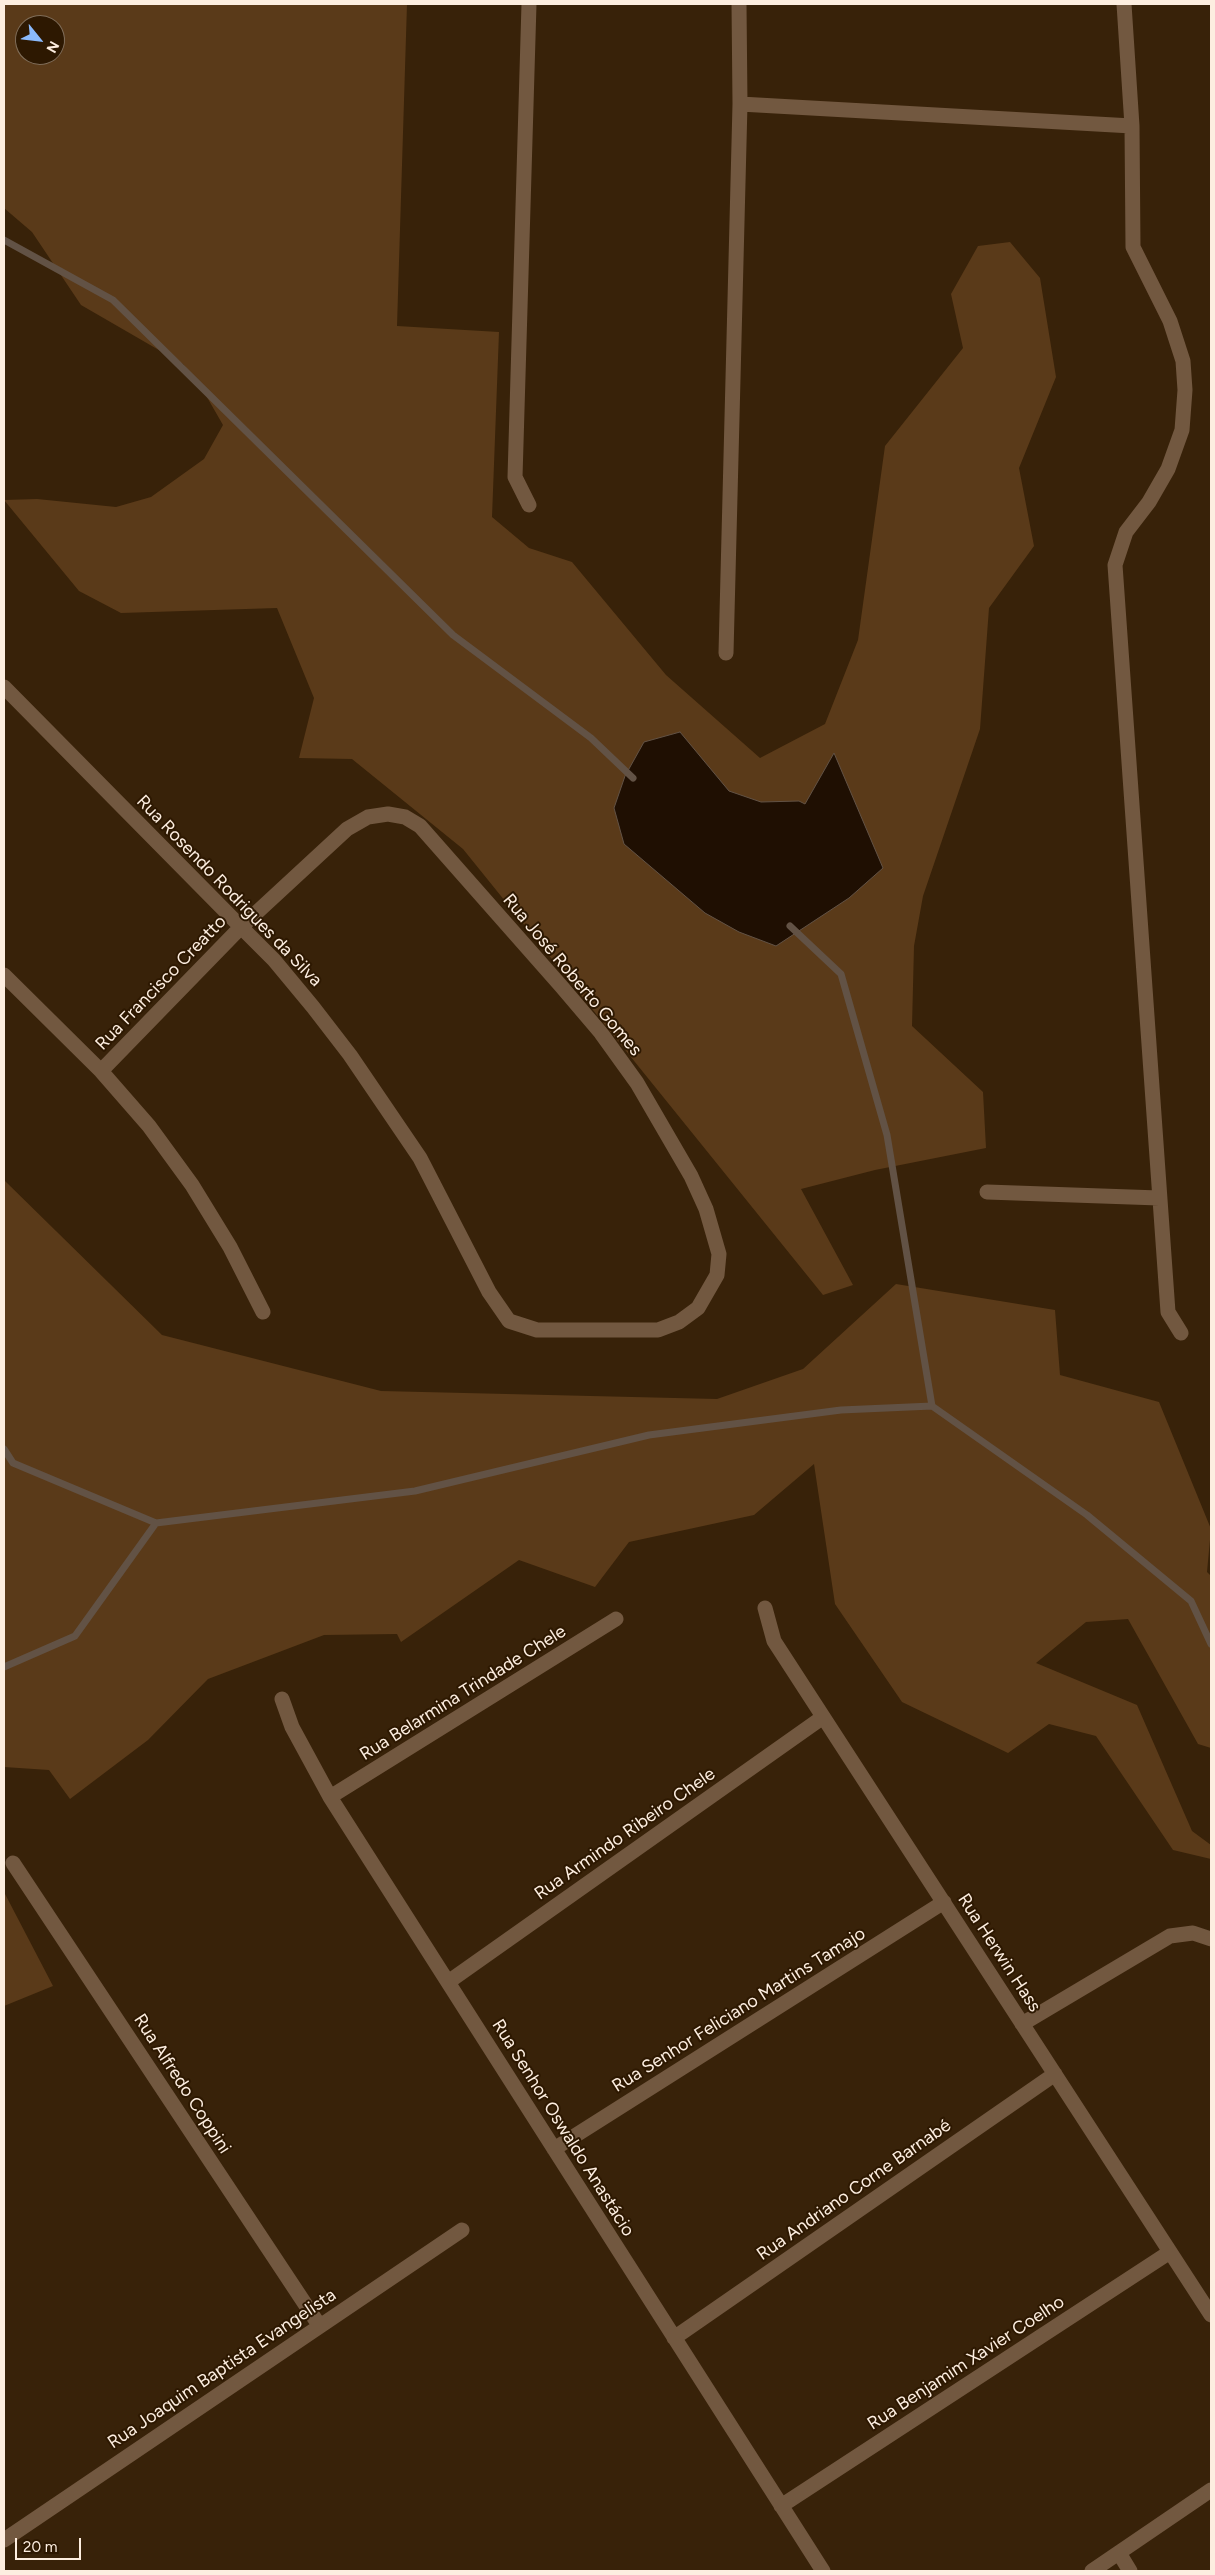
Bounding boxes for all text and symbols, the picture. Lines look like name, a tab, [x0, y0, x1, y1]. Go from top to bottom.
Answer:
north arrow	[15, 15, 65, 65]
text: N	[43, 38, 63, 56]
street label: Rua Rosendo Rodrigues da Silva	[132, 791, 326, 991]
street label: Rua José Roberto Gomes	[498, 890, 646, 1060]
street label: Rua Francisco Creatto	[91, 911, 231, 1055]
street label: Rua Belarmina Trindade Chele	[356, 1621, 570, 1765]
street label: Rua Armindo Ribeiro Chele	[530, 1763, 720, 1905]
street label: Rua Herwin Hass	[953, 1890, 1045, 2016]
street label: Rua Senhor Feliciano Martins Tamajo	[608, 1923, 870, 2097]
street label: Rua Alfredo Coppini	[129, 2010, 235, 2158]
street label: Rua Senhor Oswaldo Anastácio	[487, 2016, 639, 2240]
street label: Rua Andriano Corne Barnabé	[753, 2115, 955, 2265]
street label: Rua Joaquim Baptista Evangelista	[104, 2284, 340, 2454]
street label: Rua Benjamim Xavier Coelho	[864, 2291, 1068, 2435]
scale bar	[18, 2528, 84, 2560]
text: 20 m	[23, 2538, 57, 2556]

